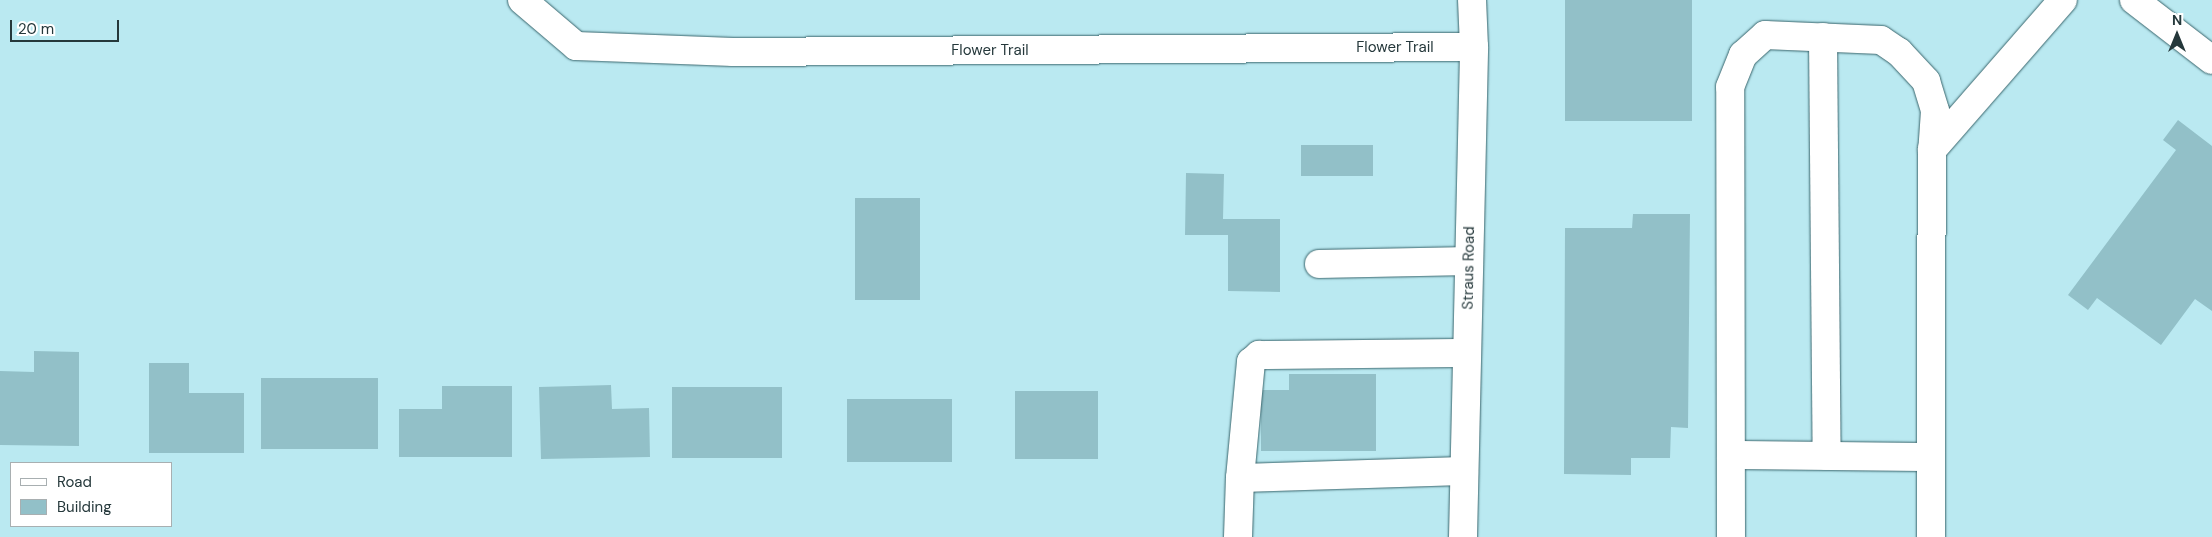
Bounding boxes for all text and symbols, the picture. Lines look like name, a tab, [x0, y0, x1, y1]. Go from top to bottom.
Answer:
scale bar	[12, 10, 121, 42]
north arrow	[2152, 10, 2202, 60]
text: N	[2172, 11, 2182, 29]
text: 20 m	[18, 19, 54, 39]
street label: Flower Trail	[1356, 39, 1434, 57]
street label: Flower Trail	[951, 42, 1029, 60]
street label: Straus Road	[1459, 226, 1479, 310]
legend	[10, 462, 172, 527]
text: Road	[57, 472, 92, 492]
text: Building	[57, 497, 112, 517]

